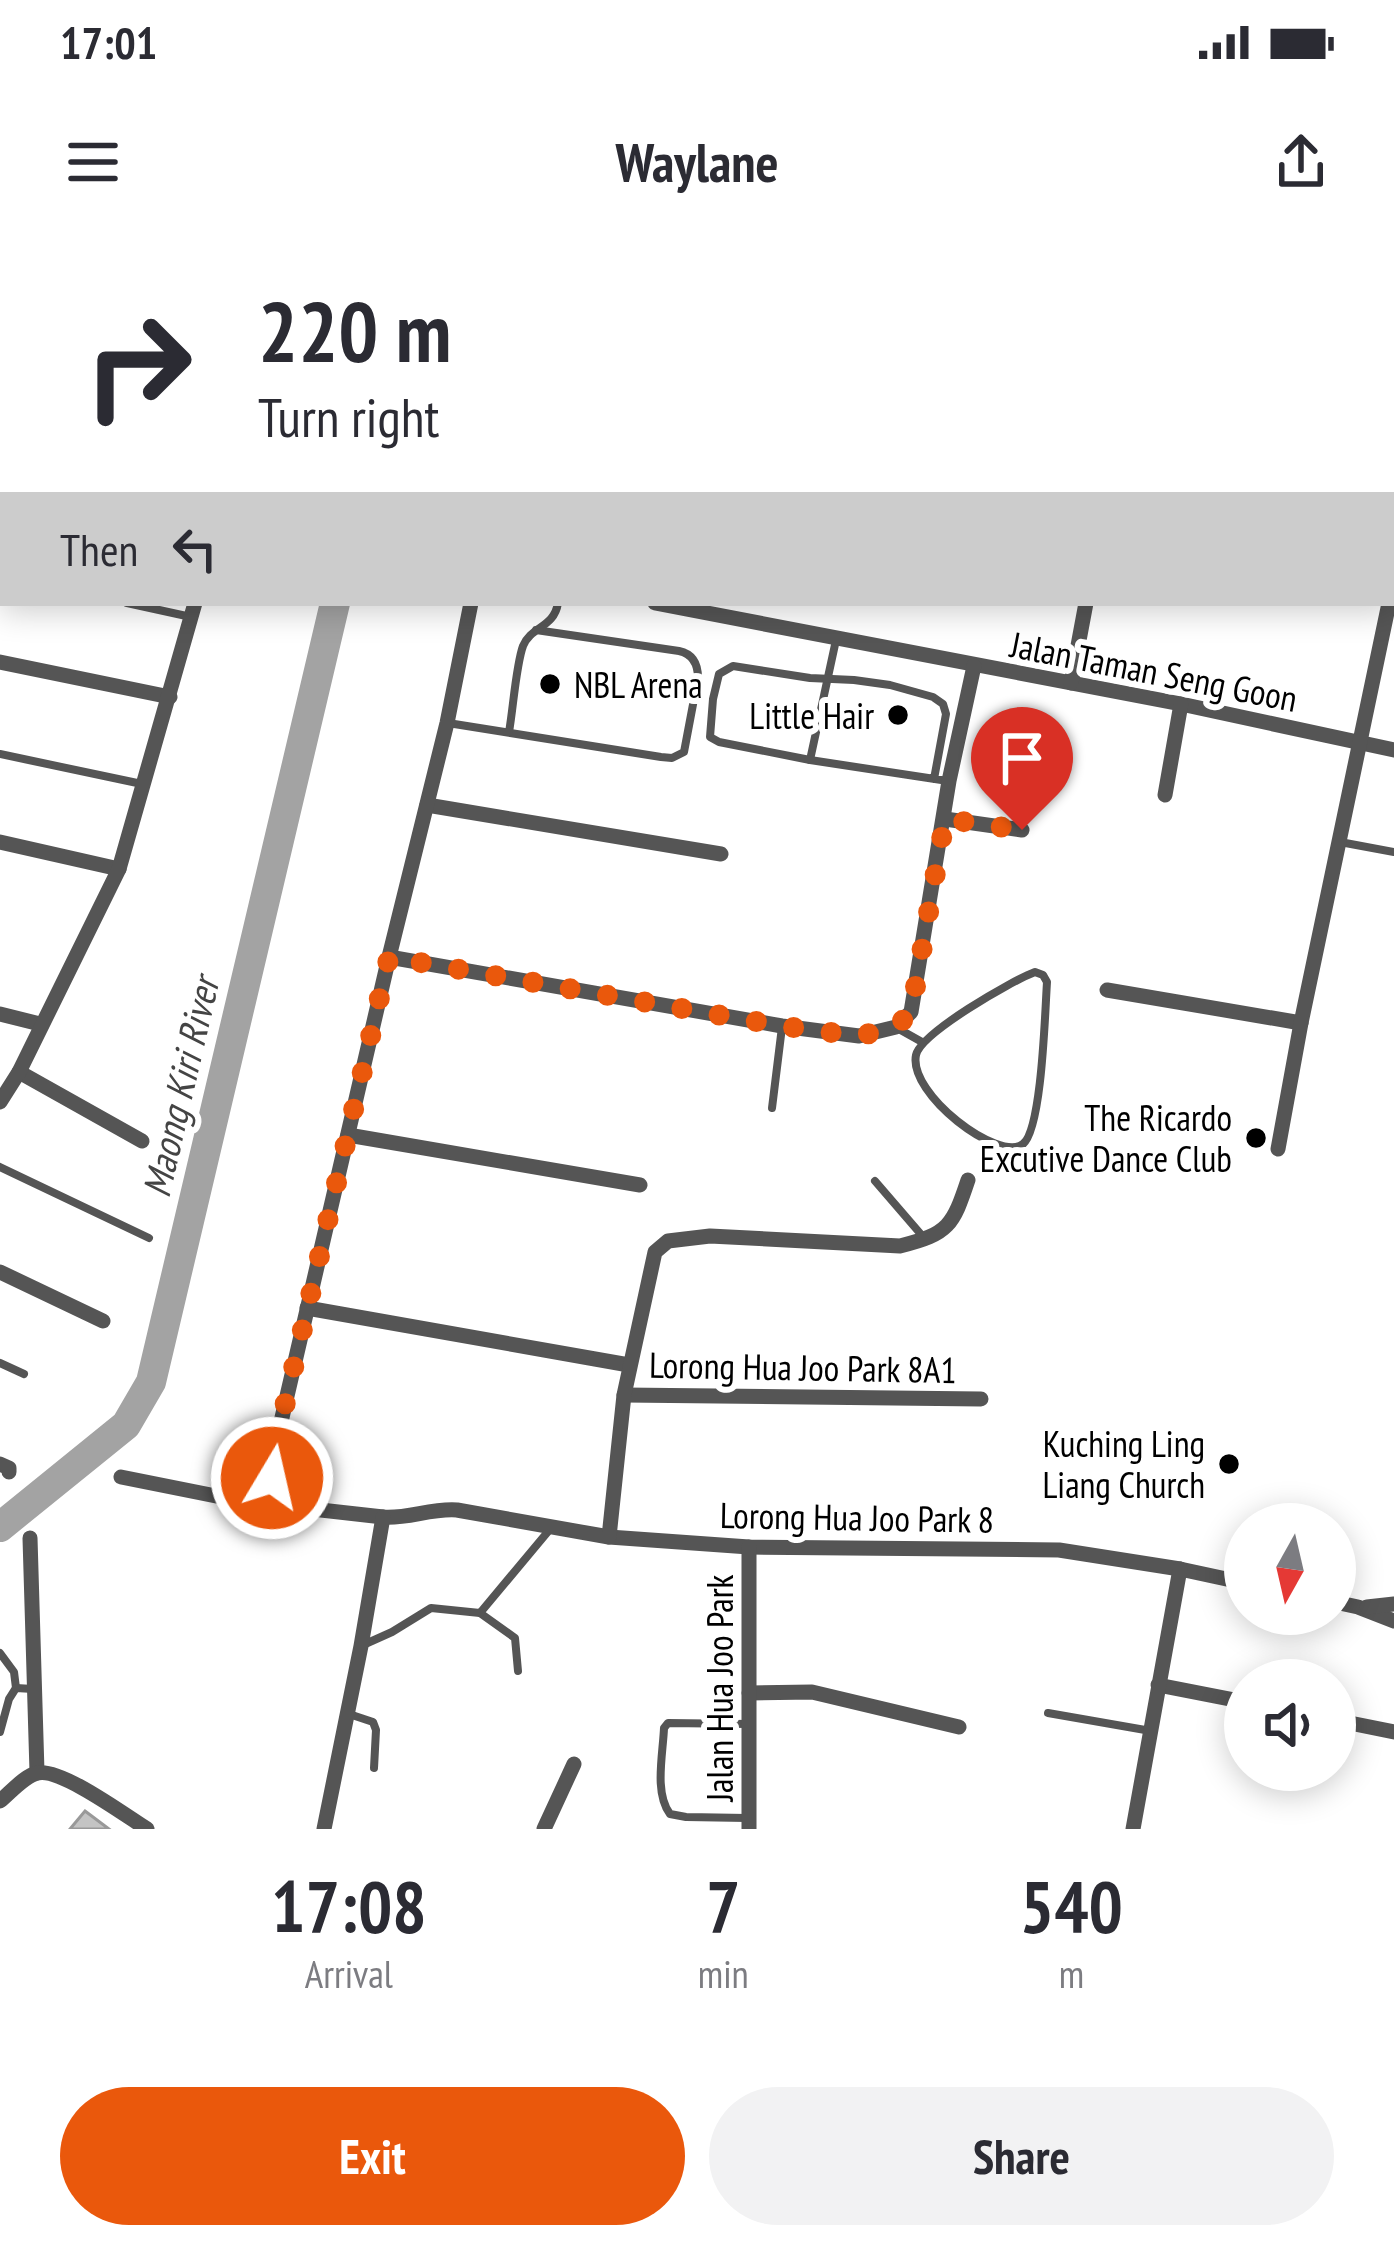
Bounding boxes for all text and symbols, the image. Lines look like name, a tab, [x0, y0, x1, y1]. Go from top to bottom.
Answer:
text: 17:01	[60, 13, 157, 71]
text: Waylane	[615, 127, 779, 197]
icon: menu	[60, 129, 126, 195]
icon: share	[1268, 129, 1334, 195]
text: 220 m	[258, 276, 451, 385]
icon: right	[60, 288, 216, 444]
text: Turn right	[258, 382, 439, 452]
icon: left	[162, 516, 228, 582]
text: Then	[60, 520, 138, 578]
street label: Jalan Taman Seng Goon	[1006, 620, 1301, 722]
place label: NBL Arena	[574, 661, 703, 708]
marker: NBL Arena	[537, 671, 563, 697]
place label: Little Hair	[749, 692, 874, 739]
marker: Little Hair	[885, 702, 911, 728]
pin	[971, 707, 1073, 830]
icon: arrive	[989, 725, 1055, 791]
water label: Maong Kiri River	[130, 967, 231, 1202]
place label: The Ricardo Excutive Dance Club	[980, 1094, 1232, 1182]
marker: The Ricardo Excutive Dance Club	[1243, 1125, 1269, 1151]
street label: Lorong Hua Joo Park 8A1	[649, 1341, 957, 1393]
position arrow	[209, 1415, 335, 1541]
place label: Kuching Ling Liang Church	[1042, 1420, 1205, 1508]
marker: Kuching Ling Liang Church	[1216, 1451, 1242, 1477]
street label: Lorong Hua Joo Park 8	[720, 1491, 994, 1543]
north arrow	[1224, 1503, 1356, 1635]
map controls	[1224, 1503, 1356, 1791]
street label: Jalan Hua Joo Park	[696, 1574, 743, 1803]
button: sound	[1224, 1659, 1356, 1791]
text: 17:08	[271, 1859, 427, 1952]
text: 7	[706, 1859, 740, 1952]
text: 540	[1020, 1859, 1123, 1952]
text: Arrival	[305, 1948, 393, 1999]
text: min	[698, 1948, 749, 1999]
text: m	[1059, 1948, 1084, 1999]
button: Exit	[60, 2087, 685, 2225]
button: Share	[709, 2087, 1334, 2225]

